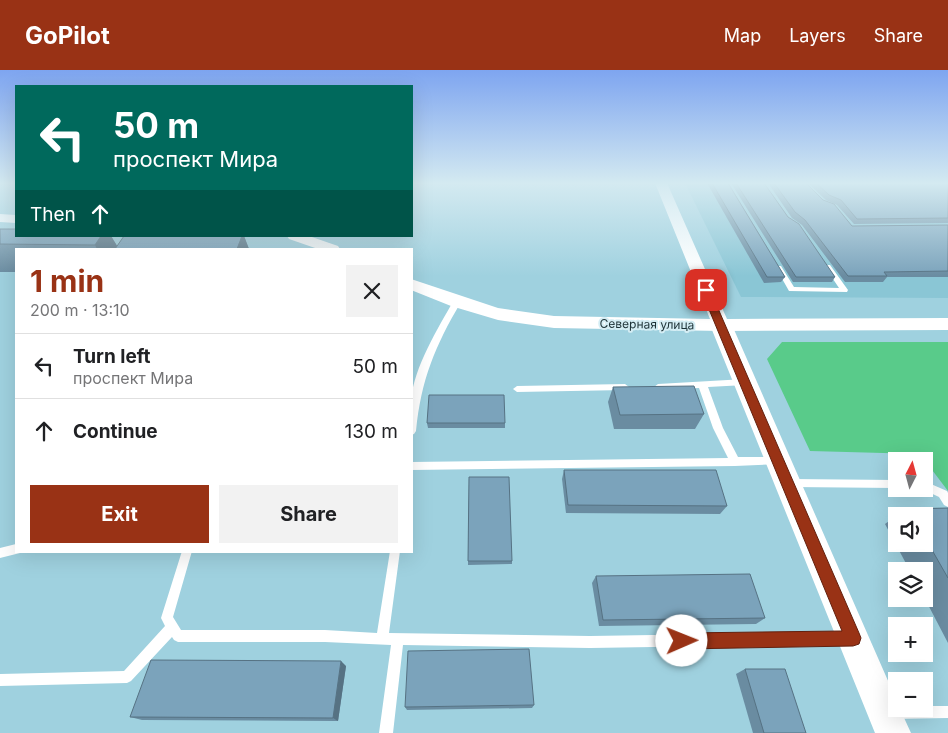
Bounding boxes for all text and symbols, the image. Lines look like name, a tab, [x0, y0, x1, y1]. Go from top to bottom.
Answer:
text: GoPilot	[25, 21, 110, 50]
text: Map	[724, 25, 761, 46]
text: Layers	[789, 25, 846, 46]
text: Share	[874, 25, 923, 46]
text: 50 m	[113, 104, 199, 146]
icon: left	[30, 105, 95, 170]
text: проспект Мира	[113, 146, 278, 172]
icon: ahead	[86, 200, 114, 228]
text: Then	[30, 203, 76, 226]
text: 1 min	[30, 263, 104, 299]
button: close	[346, 265, 398, 317]
pin	[685, 269, 727, 311]
icon: arrive	[692, 276, 720, 304]
text: 200 m · 13:10	[30, 300, 130, 320]
street label: Северная улица	[599, 316, 695, 332]
text: Turn left	[73, 345, 151, 368]
icon: left	[30, 352, 58, 380]
text: 50 m	[352, 355, 398, 378]
text: проспект Мира	[73, 368, 193, 388]
icon: ahead	[30, 417, 58, 445]
text: Continue	[73, 420, 158, 443]
text: 130 m	[345, 420, 398, 443]
north arrow	[888, 452, 932, 498]
map controls	[888, 452, 933, 717]
button: Exit	[30, 485, 209, 543]
button: Share	[219, 485, 398, 543]
button: sound	[888, 507, 933, 552]
button: layers	[888, 562, 933, 607]
position arrow	[655, 614, 707, 666]
button: +	[888, 617, 933, 662]
button: −	[888, 672, 933, 717]

